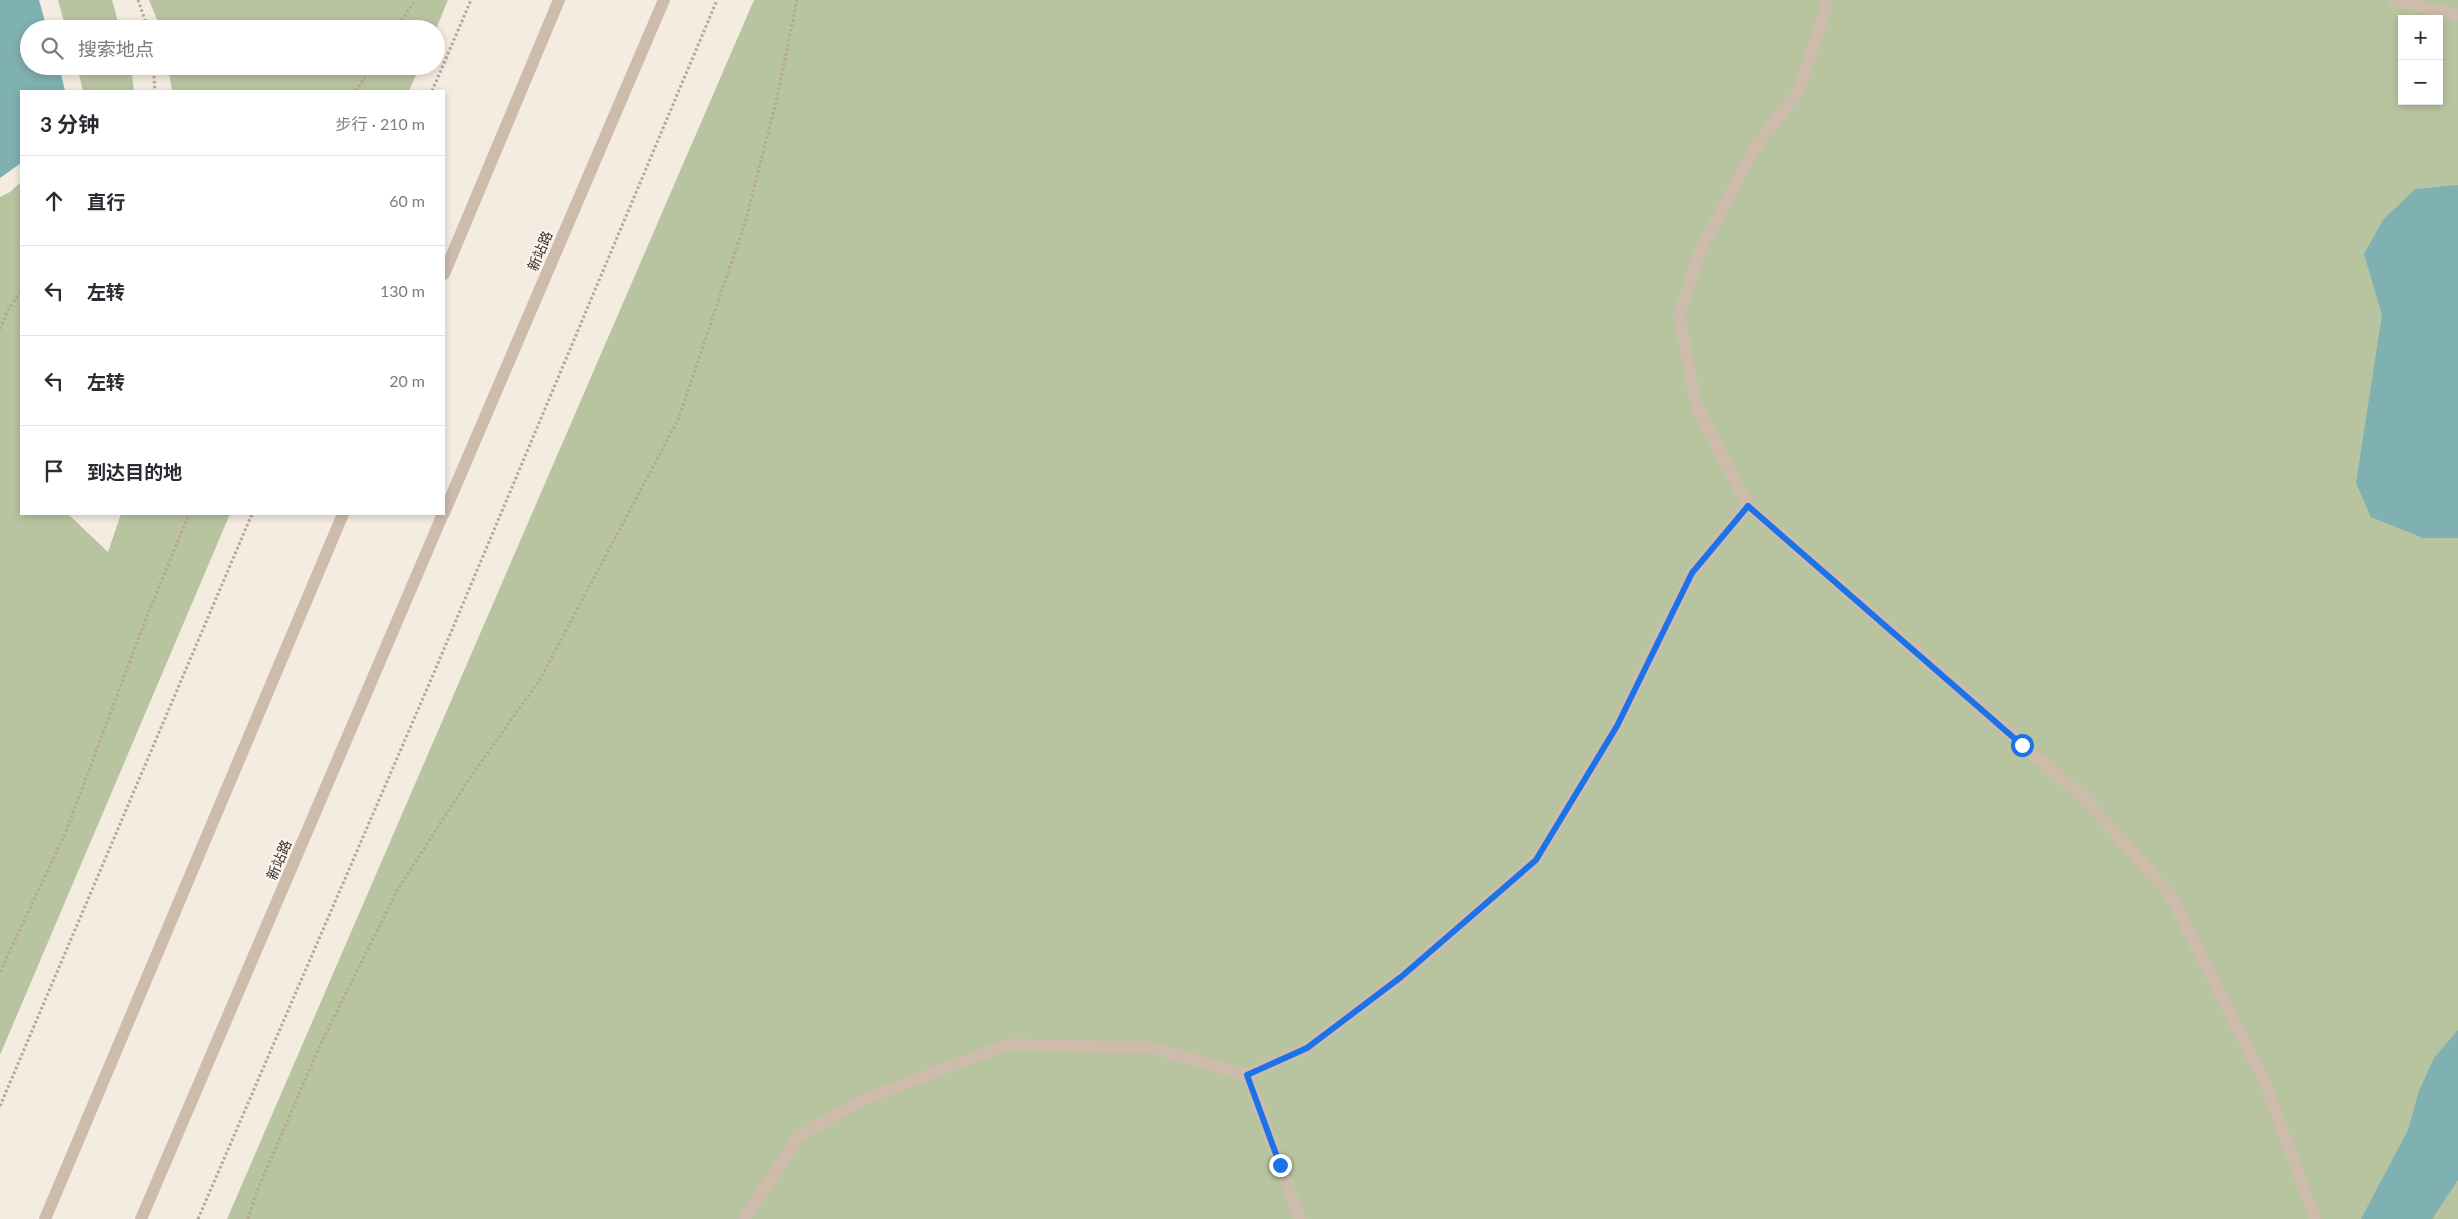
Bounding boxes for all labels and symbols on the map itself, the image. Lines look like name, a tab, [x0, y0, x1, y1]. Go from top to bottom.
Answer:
street label: 新站路	[524, 228, 556, 273]
route start	[2011, 734, 2034, 757]
street label: 新站路	[263, 837, 295, 882]
route end	[1269, 1154, 1292, 1177]

